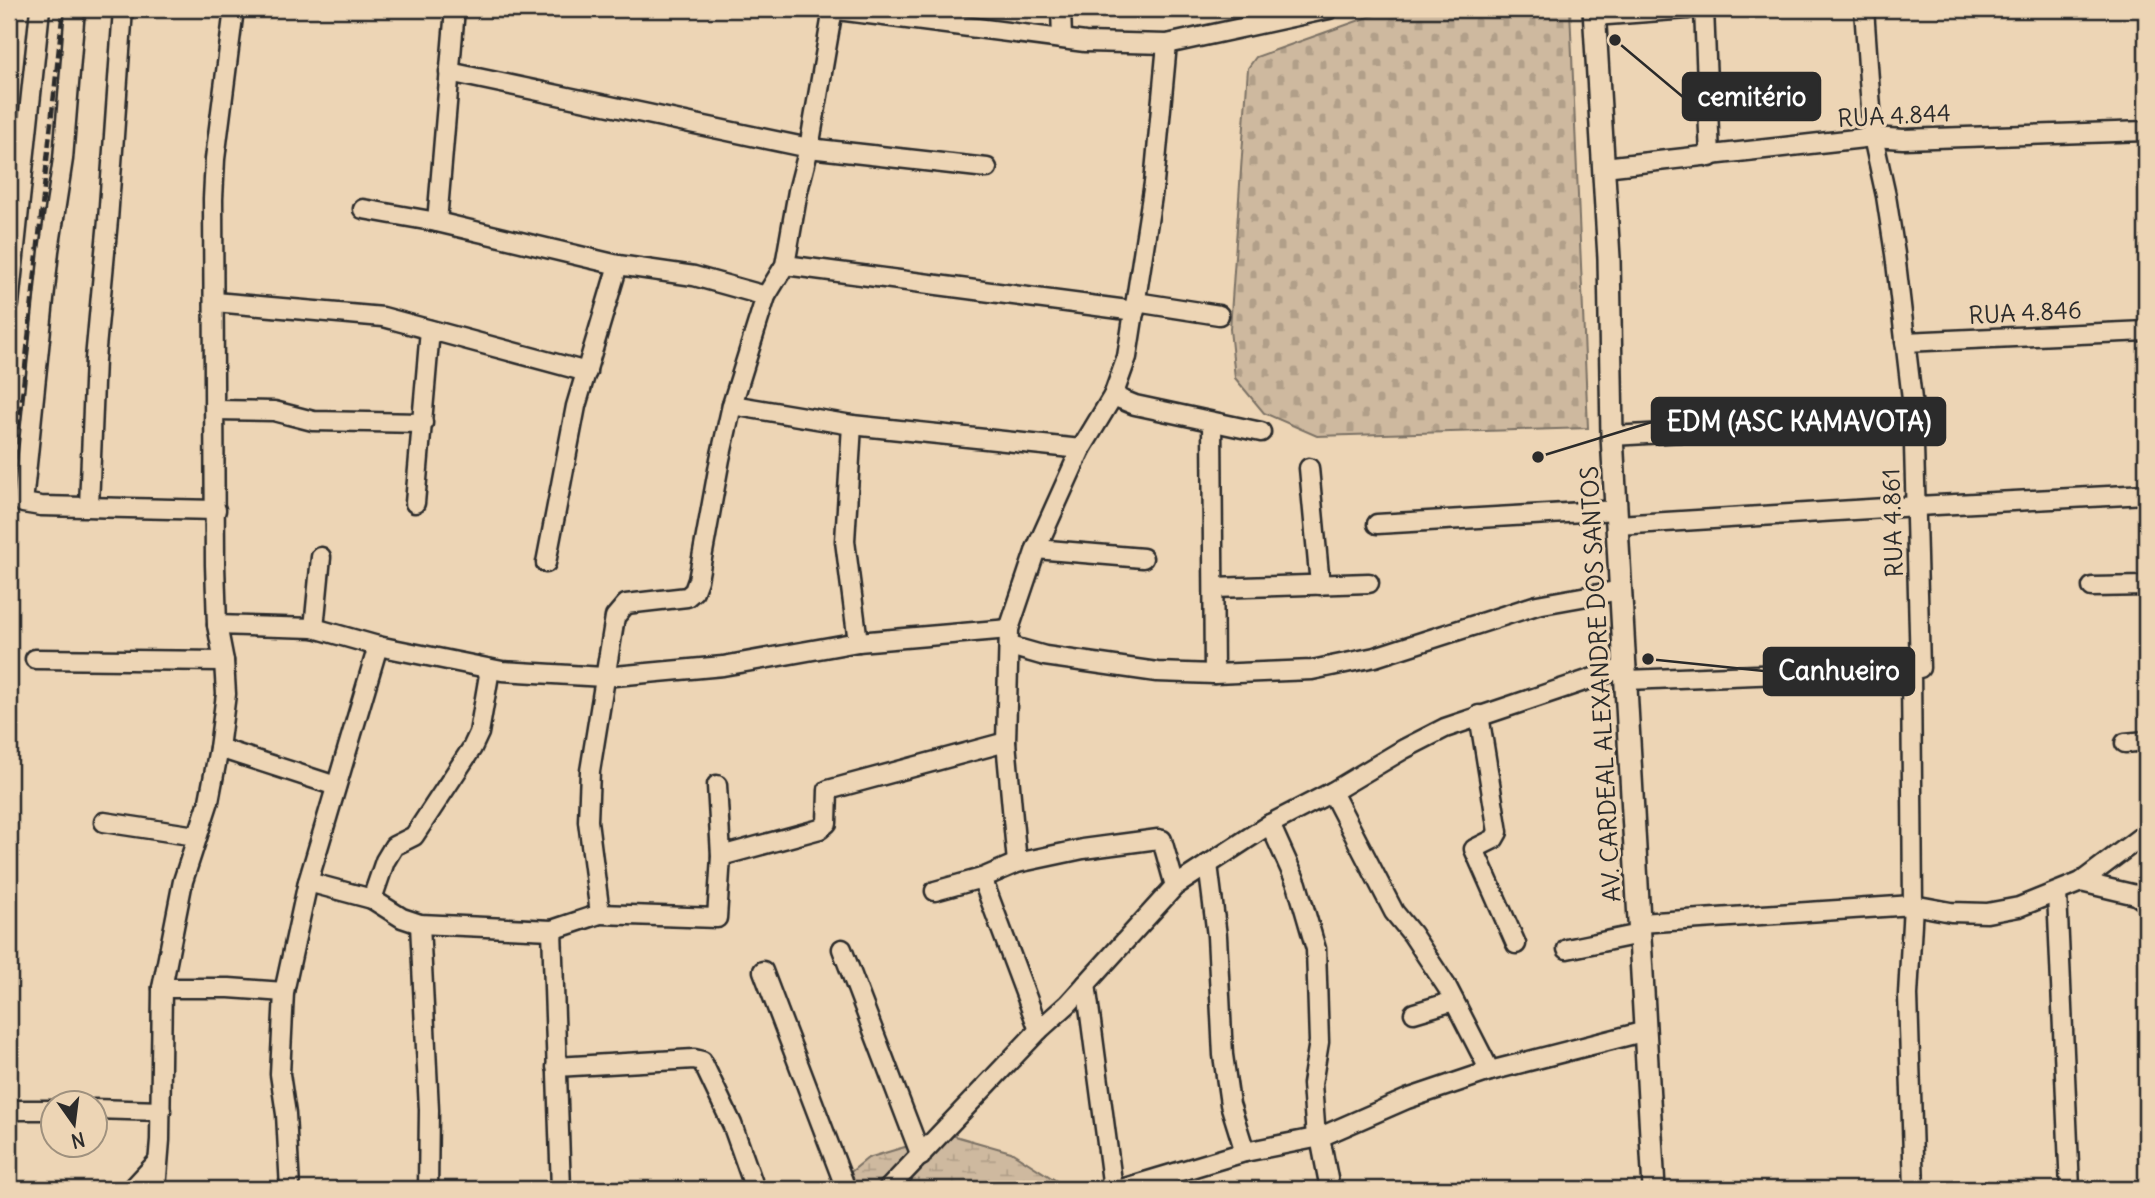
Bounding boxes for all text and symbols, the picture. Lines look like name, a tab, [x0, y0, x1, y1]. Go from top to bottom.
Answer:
callout: cemitério	[1683, 73, 1820, 120]
text: cemitério	[1698, 80, 1806, 113]
street label: RUA 4.844	[1837, 97, 1951, 133]
street label: RUA 4.846	[1968, 294, 2082, 330]
callout: EDM (ASC KAMAVOTA)	[1652, 398, 1945, 445]
text: EDM (ASC KAMAVOTA)	[1667, 405, 1931, 438]
street label: AV. CARDEAL ALEXANDRE DOS SANTOS	[1574, 465, 1626, 903]
street label: RUA 4.861	[1875, 468, 1909, 578]
callout: Canhueiro	[1764, 648, 1914, 695]
text: Canhueiro	[1778, 654, 1900, 687]
north arrow	[38, 1090, 108, 1160]
text: N	[69, 1127, 87, 1154]

